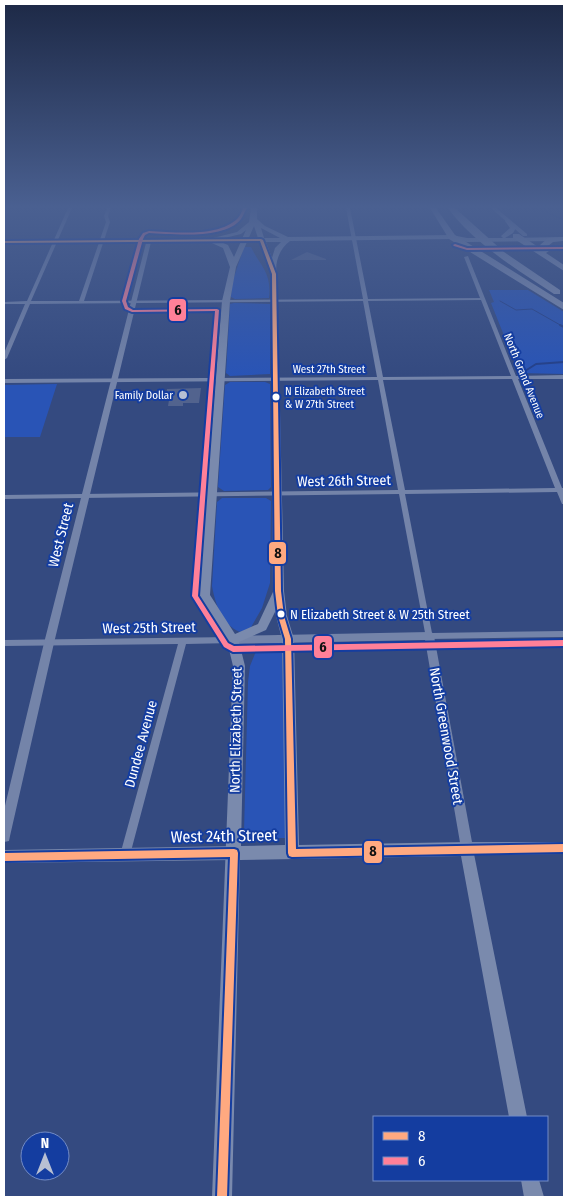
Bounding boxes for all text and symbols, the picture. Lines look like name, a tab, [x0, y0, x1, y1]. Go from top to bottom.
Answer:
line badge: 6	[168, 298, 187, 322]
text: 6	[174, 302, 182, 319]
street label: North Grand Avenue	[501, 331, 547, 421]
street label: West 27th Street	[293, 363, 366, 376]
place label: N Elizabeth Street & W 27th Street	[285, 385, 365, 411]
place label: Family Dollar	[115, 389, 173, 402]
marker: Family Dollar	[177, 389, 189, 401]
marker: N Elizabeth Street & W 27th Street	[271, 392, 281, 402]
street label: West 26th Street	[297, 472, 392, 490]
street label: West Street	[45, 501, 77, 569]
line badge: 8	[268, 541, 287, 565]
text: 8	[274, 545, 282, 562]
place label: N Elizabeth Street & W 25th Street	[290, 607, 471, 622]
marker: N Elizabeth Street & W 25th Street	[276, 609, 286, 619]
street label: West 25th Street	[102, 619, 196, 637]
line badge: 6	[313, 635, 333, 659]
text: 6	[319, 639, 327, 656]
street label: North Elizabeth Street	[226, 666, 246, 793]
street label: North Greenwood Street	[426, 666, 466, 806]
street label: Dundee Avenue	[121, 698, 161, 789]
street label: West 24th Street	[170, 826, 278, 846]
line badge: 8	[363, 840, 383, 864]
text: 8	[369, 843, 377, 860]
legend	[373, 1116, 548, 1181]
text: 8	[418, 1127, 426, 1145]
north arrow	[20, 1131, 70, 1181]
text: N	[41, 1135, 49, 1152]
text: 6	[418, 1152, 425, 1170]

